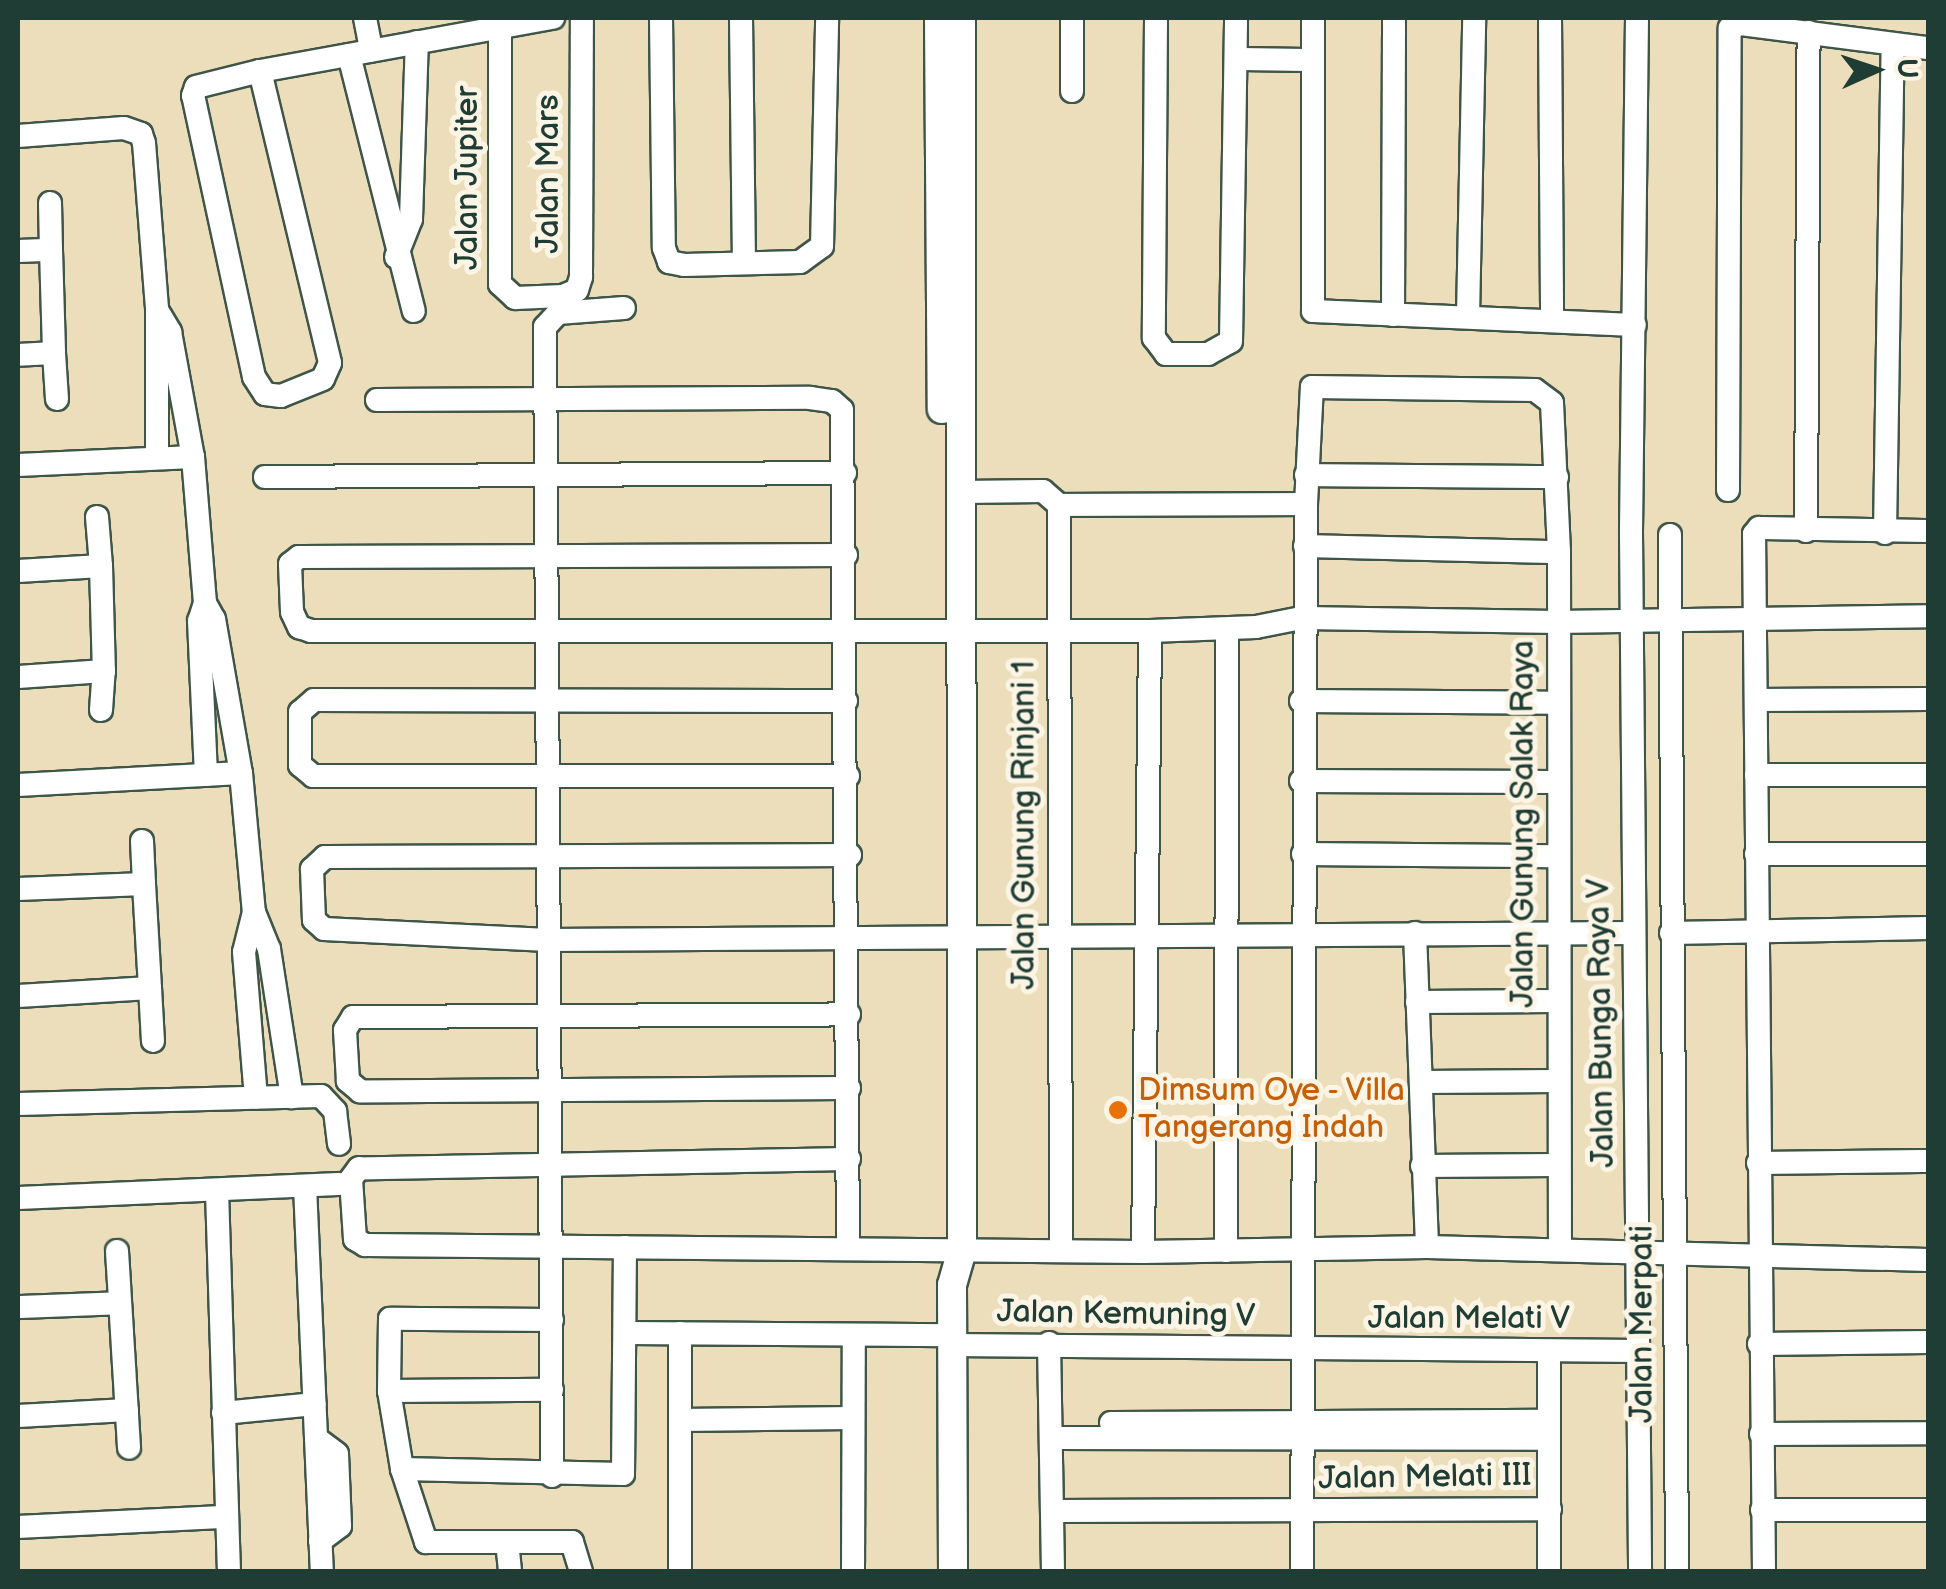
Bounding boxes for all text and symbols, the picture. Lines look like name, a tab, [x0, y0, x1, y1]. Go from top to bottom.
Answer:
north arrow	[1826, 20, 1926, 120]
text: U	[1889, 58, 1923, 79]
street label: Jalan Jupiter	[449, 85, 487, 271]
street label: Jalan Mars	[530, 94, 568, 254]
street label: Jalan Gunung Salak Raya	[1505, 640, 1543, 1008]
street label: Jalan Gunung Rinjani 1	[1006, 660, 1044, 990]
street label: Jalan Bunga Raya V	[1580, 878, 1624, 1168]
place label: Dimsum Oye - Villa Tangerang Indah	[1138, 1073, 1408, 1148]
marker: Dimsum Oye - Villa Tangerang Indah	[1107, 1099, 1129, 1121]
street label: Jalan Merpati	[1624, 1225, 1662, 1423]
street label: Jalan Kemuning V	[996, 1294, 1256, 1336]
street label: Jalan Melati V	[1367, 1300, 1571, 1338]
street label: Jalan Melati III	[1318, 1457, 1532, 1499]

